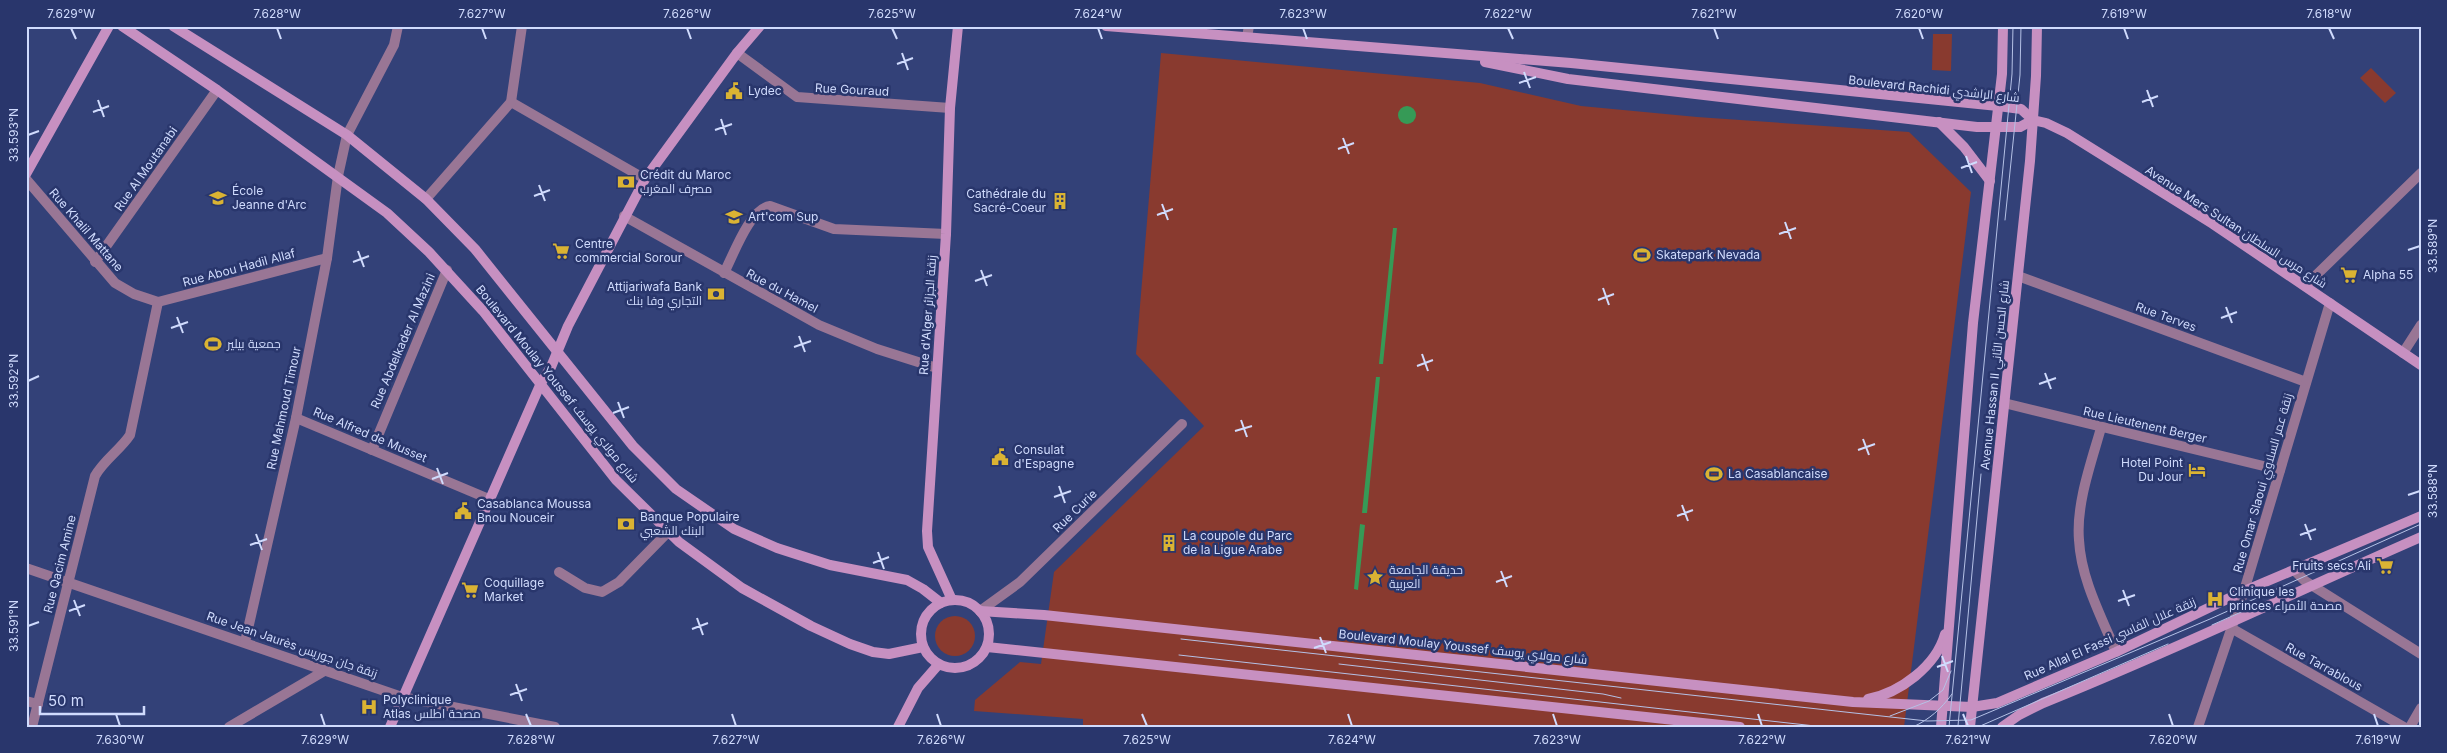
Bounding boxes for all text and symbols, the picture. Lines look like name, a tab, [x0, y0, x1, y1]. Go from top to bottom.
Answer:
text: 7.629°W	[47, 6, 95, 21]
text: 7.628°W	[253, 6, 301, 21]
text: 7.627°W	[458, 6, 506, 21]
text: 7.626°W	[663, 6, 711, 21]
text: 7.625°W	[868, 6, 916, 21]
text: 7.624°W	[1074, 6, 1122, 21]
text: 7.623°W	[1279, 6, 1327, 21]
text: 7.622°W	[1484, 6, 1532, 21]
text: 7.621°W	[1691, 6, 1737, 21]
text: 7.620°W	[1895, 6, 1943, 21]
text: 7.619°W	[2101, 6, 2147, 21]
text: 7.618°W	[2306, 6, 2352, 21]
street label: Boulevard Rachidi شارع الراشدي	[1847, 72, 2021, 108]
street label: Rue Gouraud	[815, 80, 889, 99]
public building icon: Lydec	[724, 81, 744, 101]
place label: Lydec	[748, 83, 782, 98]
text: 33.593°N	[6, 108, 21, 162]
street label: Rue Al Moutanabi	[111, 124, 180, 214]
street label: Avenue Mers Sultan شارع مرس السلطان	[2142, 162, 2330, 292]
place label: Crédit du Maroc مصرف المغرب	[640, 167, 732, 196]
bank icon: Crédit du Maroc مصرف المغرب	[616, 172, 636, 192]
place label: École Jeanne d'Arc	[232, 183, 307, 212]
street label: Rue Khalil Mattane	[46, 185, 127, 274]
place label: Cathédrale du Sacré-Coeur	[966, 186, 1046, 215]
school or university icon: École Jeanne d'Arc	[208, 188, 228, 208]
building icon: Cathédrale du Sacré-Coeur	[1050, 191, 1070, 211]
school or university icon: Art'com Sup	[724, 207, 744, 227]
place label: Art'com Sup	[748, 209, 818, 224]
text: 33.589°N	[2425, 219, 2440, 273]
place label: Centre commercial Sorour	[575, 236, 683, 265]
supermarket icon: Centre commercial Sorour	[551, 241, 571, 261]
street label: Rue Abou Hadil Allaf	[181, 245, 297, 290]
sports icon: Skatepark Nevada	[1632, 245, 1652, 265]
place label: Skatepark Nevada	[1656, 247, 1760, 262]
street label: Rue d'Alger زنقة الجزائر	[916, 254, 939, 376]
street label: Rue du Hamel	[744, 265, 821, 316]
supermarket icon: Alpha 55	[2339, 265, 2359, 285]
place label: Alpha 55	[2363, 267, 2413, 282]
street label: Rue Abdelkader Al Mazini	[367, 271, 438, 411]
place label: Attijariwafa Bank التجاري وفا بنك	[607, 279, 702, 311]
street label: Avenue Hassan II شارع الحسن الثاني	[1977, 279, 2015, 471]
street label: Boulevard Moulay Youssef شارع مولاي يوسف	[471, 282, 642, 487]
bank icon: Attijariwafa Bank التجاري وفا بنك	[706, 284, 726, 304]
street label: Rue Terves	[2134, 299, 2199, 334]
sports icon: جمعية بيلير	[203, 334, 223, 354]
place label: جمعية بيلير	[226, 336, 281, 351]
street label: Rue Mahmoud Timour	[263, 345, 304, 471]
text: 33.592°N	[6, 354, 21, 408]
street label: Rue Omar Slaoui زنقة عمر السلاوي	[2230, 391, 2298, 575]
street label: Rue Lieutenent Berger	[2082, 403, 2209, 446]
street label: Rue Alfred de Musset	[311, 404, 429, 465]
place label: Consulat d'Espagne	[1014, 442, 1074, 471]
public building icon: Consulat d'Espagne	[990, 447, 1010, 467]
place label: Hotel Point Du Jour	[2121, 455, 2183, 484]
hotel icon: Hotel Point Du Jour	[2187, 460, 2207, 480]
sports icon: La Casablancaise	[1704, 464, 1724, 484]
text: 33.588°N	[2425, 464, 2440, 518]
place label: La Casablancaise	[1728, 466, 1828, 481]
street label: Rue Curie	[1049, 486, 1100, 535]
place label: Casablanca Moussa Bnou Nouceir	[477, 496, 591, 525]
public building icon: Casablanca Moussa Bnou Nouceir	[453, 501, 473, 521]
place label: Banque Populaire البنك الشعبي	[640, 509, 740, 541]
street label: Rue Qacim Amine	[40, 513, 79, 614]
bank icon: Banque Populaire البنك الشعبي	[616, 514, 636, 534]
place label: La coupole du Parc de la Ligue Arabe	[1183, 528, 1292, 557]
building icon: La coupole du Parc de la Ligue Arabe	[1159, 533, 1179, 553]
supermarket icon: Fruits secs Ali	[2375, 556, 2395, 576]
place label: Fruits secs Ali	[2292, 558, 2371, 573]
place label: حديقة الجامعة العربية	[1389, 562, 1463, 591]
place icon: حديقة الجامعة العربية	[1365, 567, 1385, 587]
place label: Coquillage Market	[484, 575, 544, 604]
supermarket icon: Coquillage Market	[460, 580, 480, 600]
place label: Clinique les princes مصحة الأمراء	[2229, 584, 2342, 613]
hospital icon: Clinique les princes مصحة الأمراء	[2205, 589, 2225, 609]
street label: Rue Allal El Fassi زنقة علال الفاسي	[2022, 594, 2199, 686]
text: 33.591°N	[6, 600, 21, 652]
street label: Rue Jean Jaurès زنقة جان جوريس	[205, 608, 380, 681]
street label: Boulevard Moulay Youssef شارع مولاي يوسف	[1338, 626, 1588, 670]
street label: Rue Tarrablous	[2283, 639, 2365, 694]
scale bar	[40, 683, 144, 715]
text: 50 m	[48, 691, 84, 710]
place label: Polyclinique Atlas مصحة اطلس	[383, 692, 481, 721]
hospital icon: Polyclinique Atlas مصحة اطلس	[359, 697, 379, 717]
text: 7.630°W	[96, 732, 144, 747]
text: 7.629°W	[301, 732, 349, 747]
text: 7.628°W	[507, 732, 555, 747]
text: 7.627°W	[712, 732, 760, 747]
text: 7.626°W	[917, 732, 965, 747]
text: 7.625°W	[1123, 732, 1171, 747]
text: 7.624°W	[1328, 732, 1376, 747]
text: 7.623°W	[1533, 732, 1581, 747]
text: 7.622°W	[1738, 732, 1786, 747]
text: 7.621°W	[1945, 732, 1991, 747]
text: 7.620°W	[2149, 732, 2197, 747]
text: 7.619°W	[2355, 732, 2401, 747]

